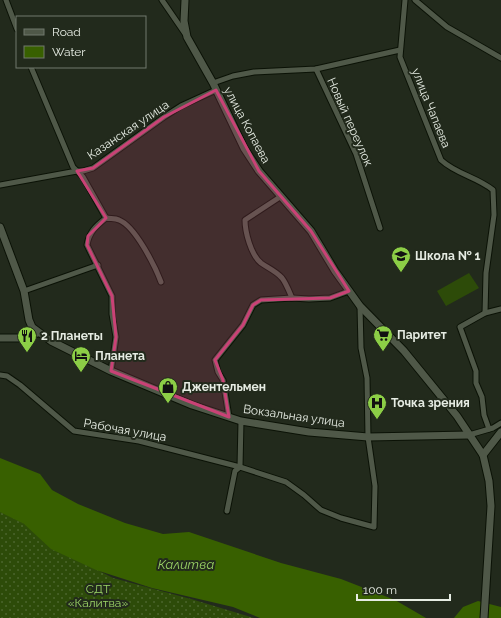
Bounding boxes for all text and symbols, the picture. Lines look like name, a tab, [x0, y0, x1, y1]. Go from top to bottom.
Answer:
legend	[16, 16, 146, 68]
text: Road	[52, 25, 81, 39]
text: Water	[52, 45, 86, 59]
street label: улица Чапаева	[409, 66, 453, 150]
street label: Новый переулок	[324, 76, 376, 168]
street label: улица Копаева	[221, 84, 273, 166]
street label: Казанская улица	[85, 98, 171, 162]
school or university icon: Школа № 1	[390, 245, 412, 273]
place label: Школа № 1	[415, 249, 480, 263]
supermarket icon: Паритет	[372, 324, 394, 352]
restaurant icon: 2 Планеты	[16, 325, 38, 353]
place label: Паритет	[397, 328, 447, 342]
place label: 2 Планеты	[41, 329, 103, 343]
hotel icon: Планета	[70, 345, 92, 373]
place label: Планета	[95, 349, 145, 363]
shop icon: Джентельмен	[157, 376, 179, 404]
place label: Джентельмен	[182, 380, 266, 394]
hospital icon: Точка зрения	[366, 392, 388, 420]
place label: Точка зрения	[391, 396, 470, 410]
street label: Вокзальная улица	[242, 402, 346, 430]
street label: Рабочая улица	[82, 416, 168, 444]
water label: Калитва	[158, 557, 214, 572]
scale bar	[357, 576, 450, 602]
park label: СДТ «Калитва»	[68, 582, 128, 610]
text: 100 m	[363, 583, 397, 597]

